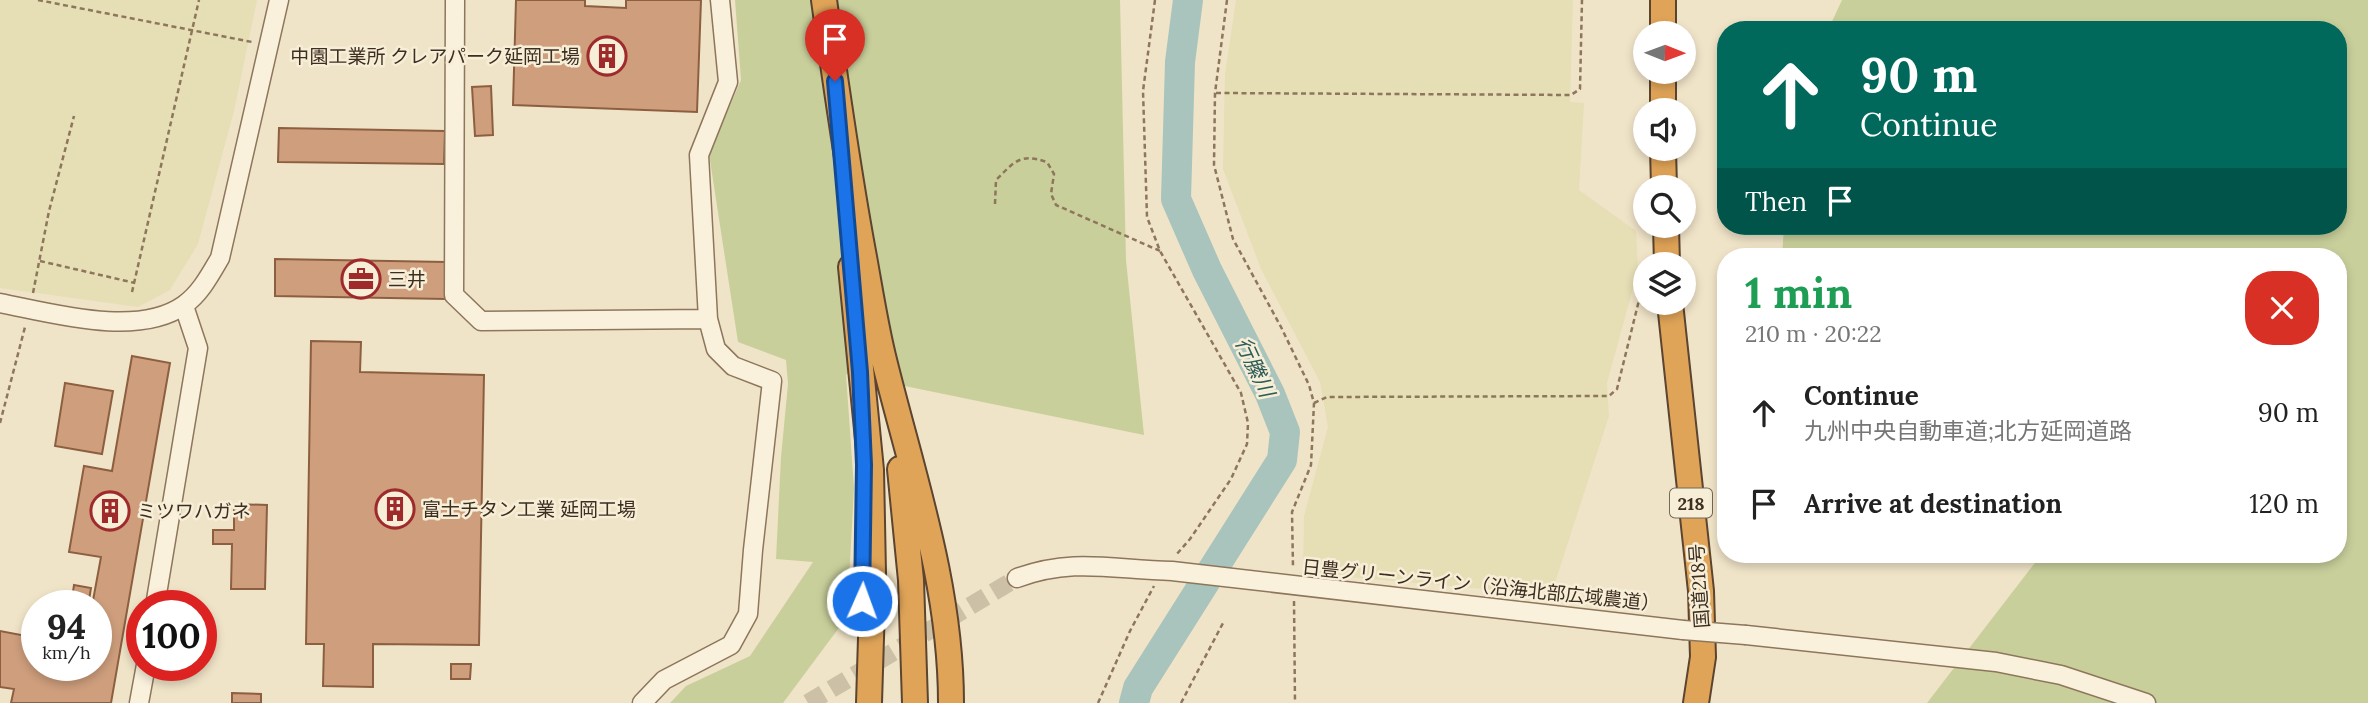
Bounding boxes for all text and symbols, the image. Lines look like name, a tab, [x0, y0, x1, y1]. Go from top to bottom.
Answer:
pin	[805, 9, 865, 81]
icon: arrive	[816, 20, 854, 58]
north arrow	[1633, 21, 1696, 84]
map controls	[1633, 21, 1696, 315]
building icon: 中園工業所 クレアパーク延岡工場	[586, 35, 628, 77]
text: 90 m	[1860, 43, 1977, 105]
place label: 中園工業所 クレアパーク延岡工場	[290, 44, 580, 68]
icon: ahead	[1745, 49, 1836, 140]
button: sound	[1633, 98, 1696, 161]
text: Continue	[1860, 104, 1997, 145]
button: search	[1633, 175, 1696, 238]
icon: arrive	[1821, 182, 1859, 220]
text: Then	[1745, 185, 1807, 218]
button: layers	[1633, 252, 1696, 315]
office icon: 三井	[340, 258, 382, 300]
text: 1 min	[1745, 266, 1852, 320]
place label: 三井	[388, 267, 426, 291]
button: close	[2245, 271, 2319, 345]
text: 210 m · 20:22	[1745, 319, 1882, 348]
water label: 行縢川	[1229, 333, 1281, 403]
text: Continue	[1804, 379, 1919, 412]
icon: ahead	[1745, 394, 1783, 432]
text: 90 m	[2258, 396, 2319, 429]
text: 九州中央自動車道;北方延岡道路	[1804, 416, 2132, 445]
icon: arrive	[1745, 485, 1783, 523]
text: Arrive at destination	[1804, 487, 2062, 520]
text: 120 m	[2249, 487, 2319, 520]
building icon: 富士チタン工業 延岡工場	[374, 488, 416, 530]
road number: 218	[1670, 489, 1712, 518]
building icon: ミツワハガネ	[89, 490, 131, 532]
place label: 富士チタン工業 延岡工場	[422, 497, 636, 521]
place label: ミツワハガネ	[137, 499, 251, 523]
street label: 国道218号	[1684, 543, 1714, 629]
street label: 日豊グリーンライン（沿海北部広域農道）	[1301, 554, 1661, 616]
position arrow	[825, 564, 899, 638]
speed limit sign: 100	[126, 590, 217, 681]
text: 94	[47, 604, 86, 649]
text: km/h	[42, 641, 91, 664]

